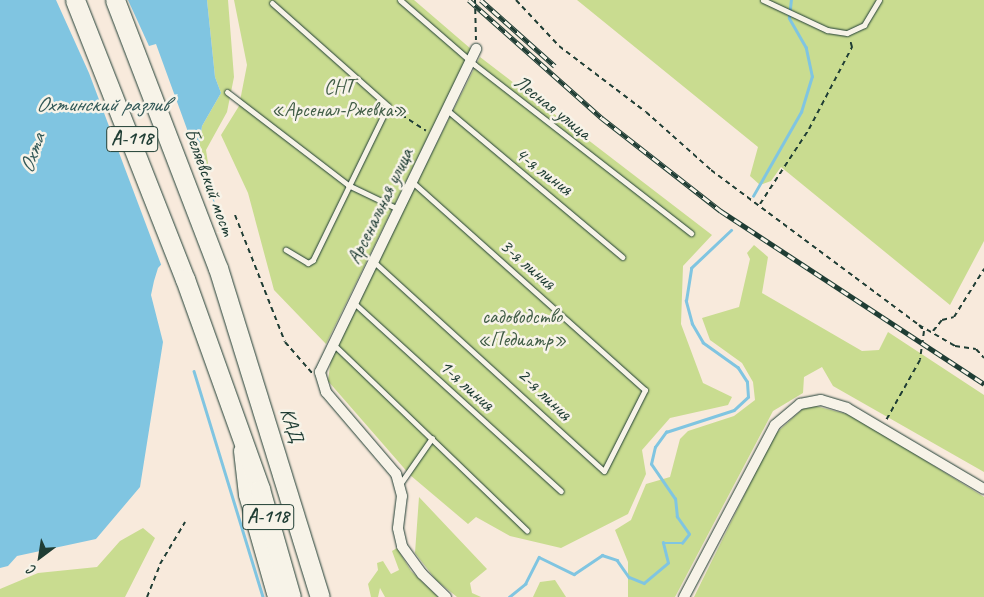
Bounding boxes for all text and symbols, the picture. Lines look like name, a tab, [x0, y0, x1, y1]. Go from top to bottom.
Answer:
street label: Лесная улица	[510, 69, 596, 145]
park label: СНТ «Арсенал-Ржевка»	[271, 75, 407, 122]
water label: Охтинский разлив	[36, 91, 168, 117]
road number: А-118	[106, 122, 158, 156]
street label: Беляевский мост	[179, 125, 241, 239]
water label: Охта	[14, 130, 50, 176]
street label: 4-я линия	[510, 142, 578, 200]
street label: Арсенальная улица	[341, 144, 419, 268]
street label: 3-я линия	[495, 233, 561, 295]
park label: садоводство «Педиатр»	[477, 304, 567, 351]
street label: 1-я линия	[434, 354, 500, 416]
street label: 2-я линия	[513, 362, 577, 426]
street label: КАД	[275, 405, 309, 445]
road number: А-118	[242, 501, 294, 534]
north arrow	[15, 532, 65, 582]
text: С	[25, 561, 39, 579]

